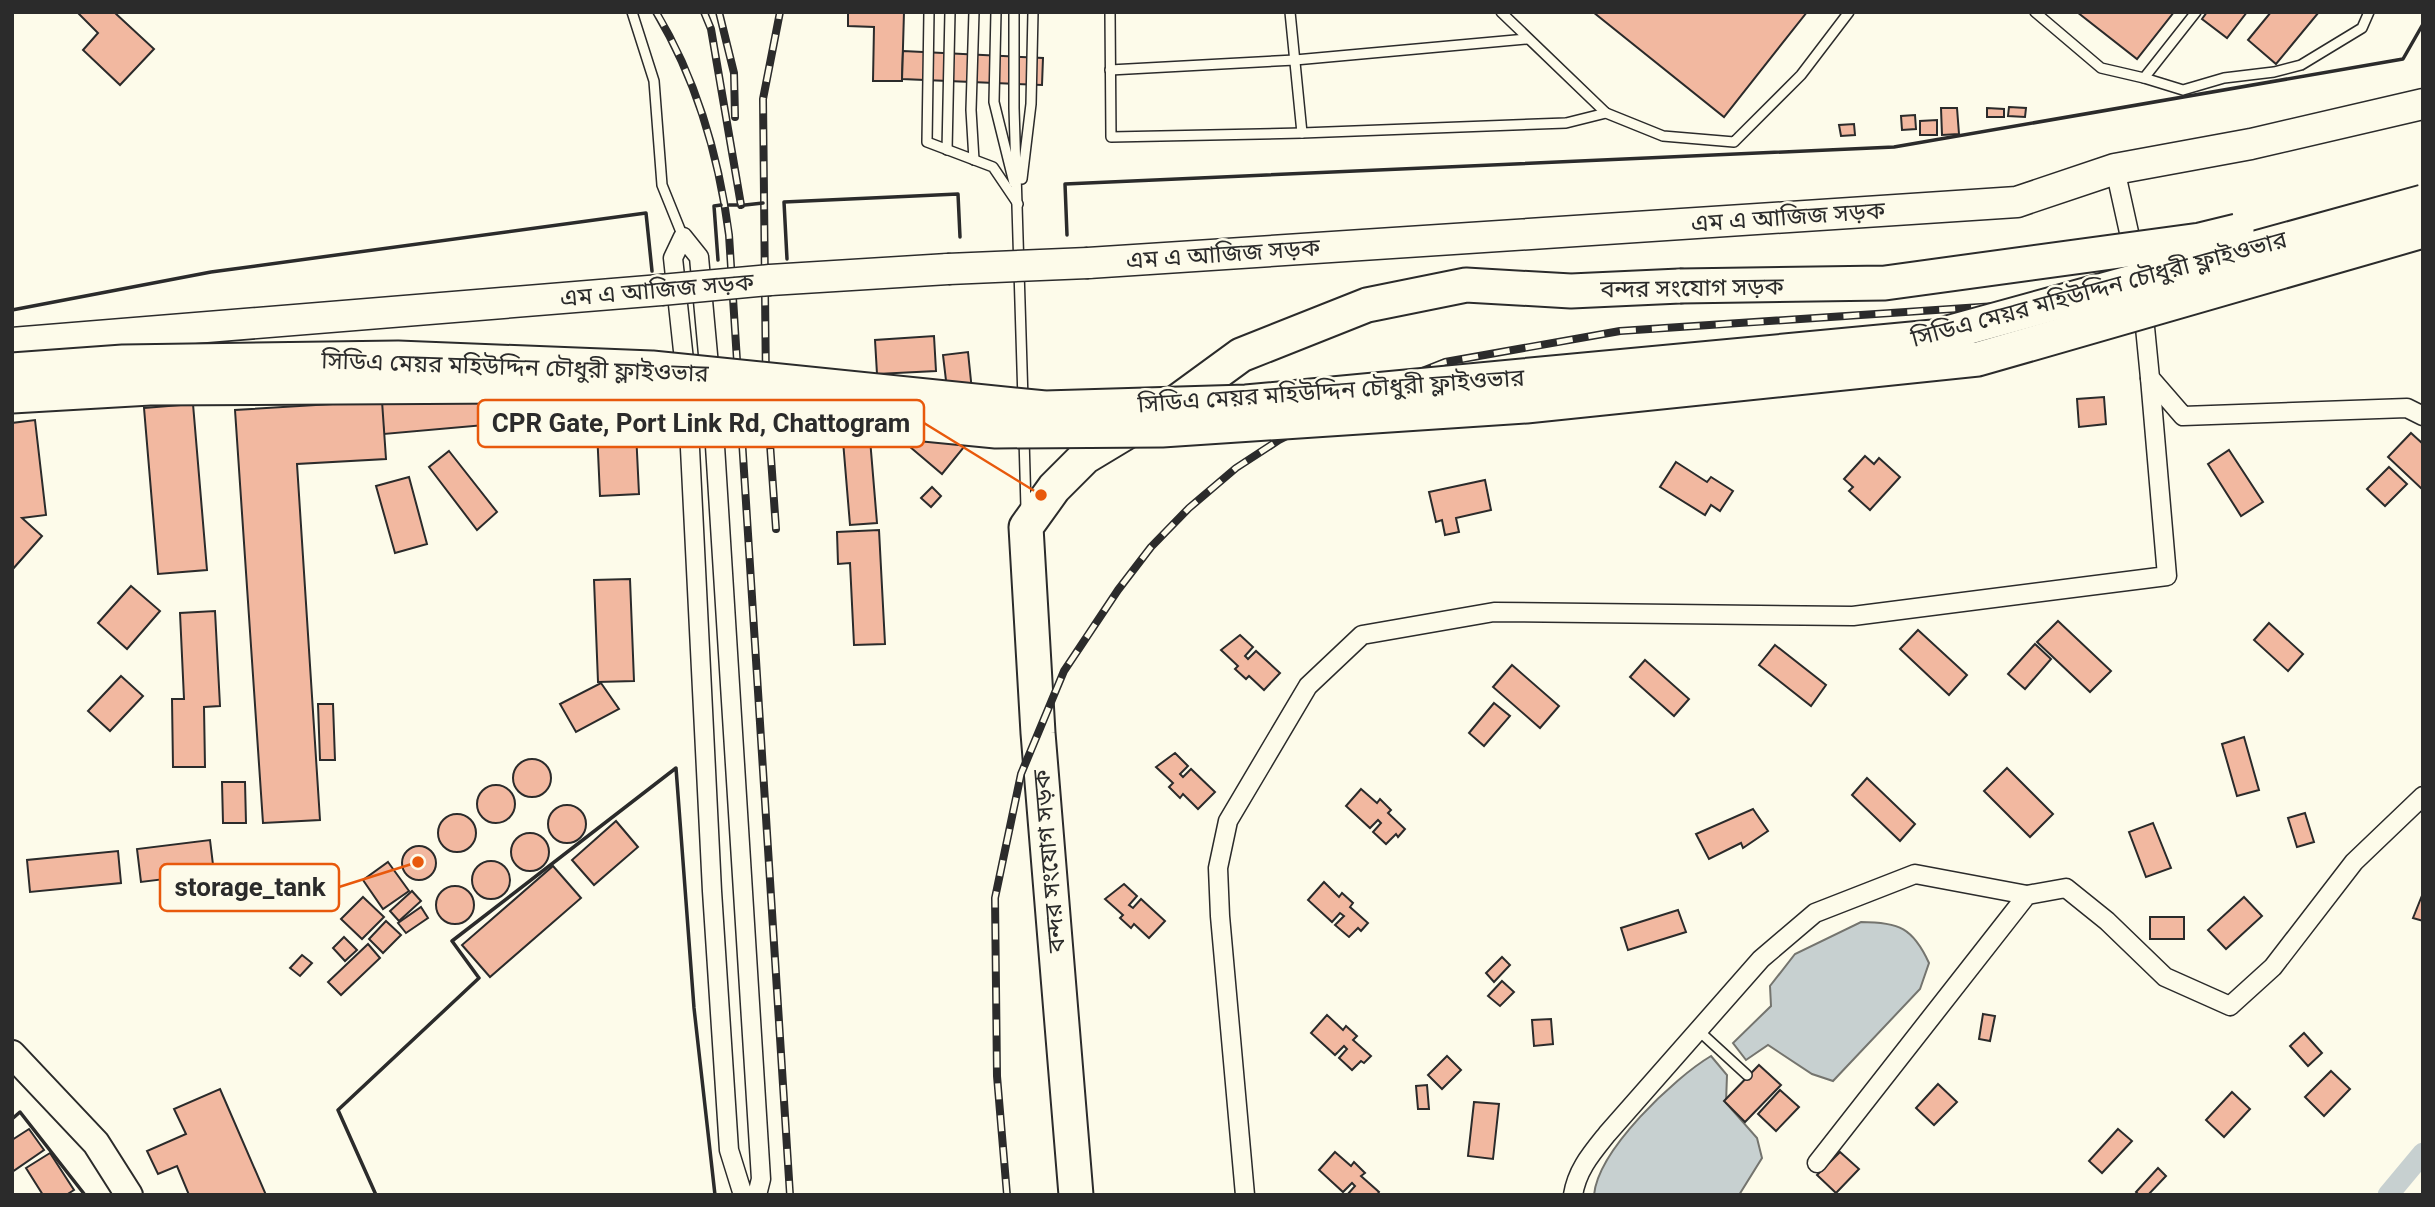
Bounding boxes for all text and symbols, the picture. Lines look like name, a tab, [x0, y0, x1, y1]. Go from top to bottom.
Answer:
street label: এম এ আজিজ সড়ক	[1690, 196, 1887, 238]
street label: সিডিএ মেয়র মহিউদ্দিন চৌধুরী ফ্লাইওভার	[1907, 225, 2290, 353]
street label: এম এ আজিজ সড়ক	[1125, 233, 1322, 275]
street label: এম এ আজিজ সড়ক	[559, 268, 756, 312]
street label: বন্দর সংযোগ সড়ক	[1599, 272, 1785, 304]
street label: সিডিএ মেয়র মহিউদ্দিন চৌধুরী ফ্লাইওভার	[320, 346, 710, 388]
street label: সিডিএ মেয়র মহিউদ্দিন চৌধুরী ফ্লাইওভার	[1136, 363, 1526, 419]
callout: CPR Gate, Port Link Rd, Chattogram	[478, 400, 924, 447]
text: CPR Gate, Port Link Rd, Chattogram	[492, 408, 910, 438]
street label: বন্দর সংযোগ সড়ক	[1027, 768, 1071, 955]
callout: storage_tank	[160, 864, 339, 911]
text: storage_tank	[174, 872, 327, 902]

